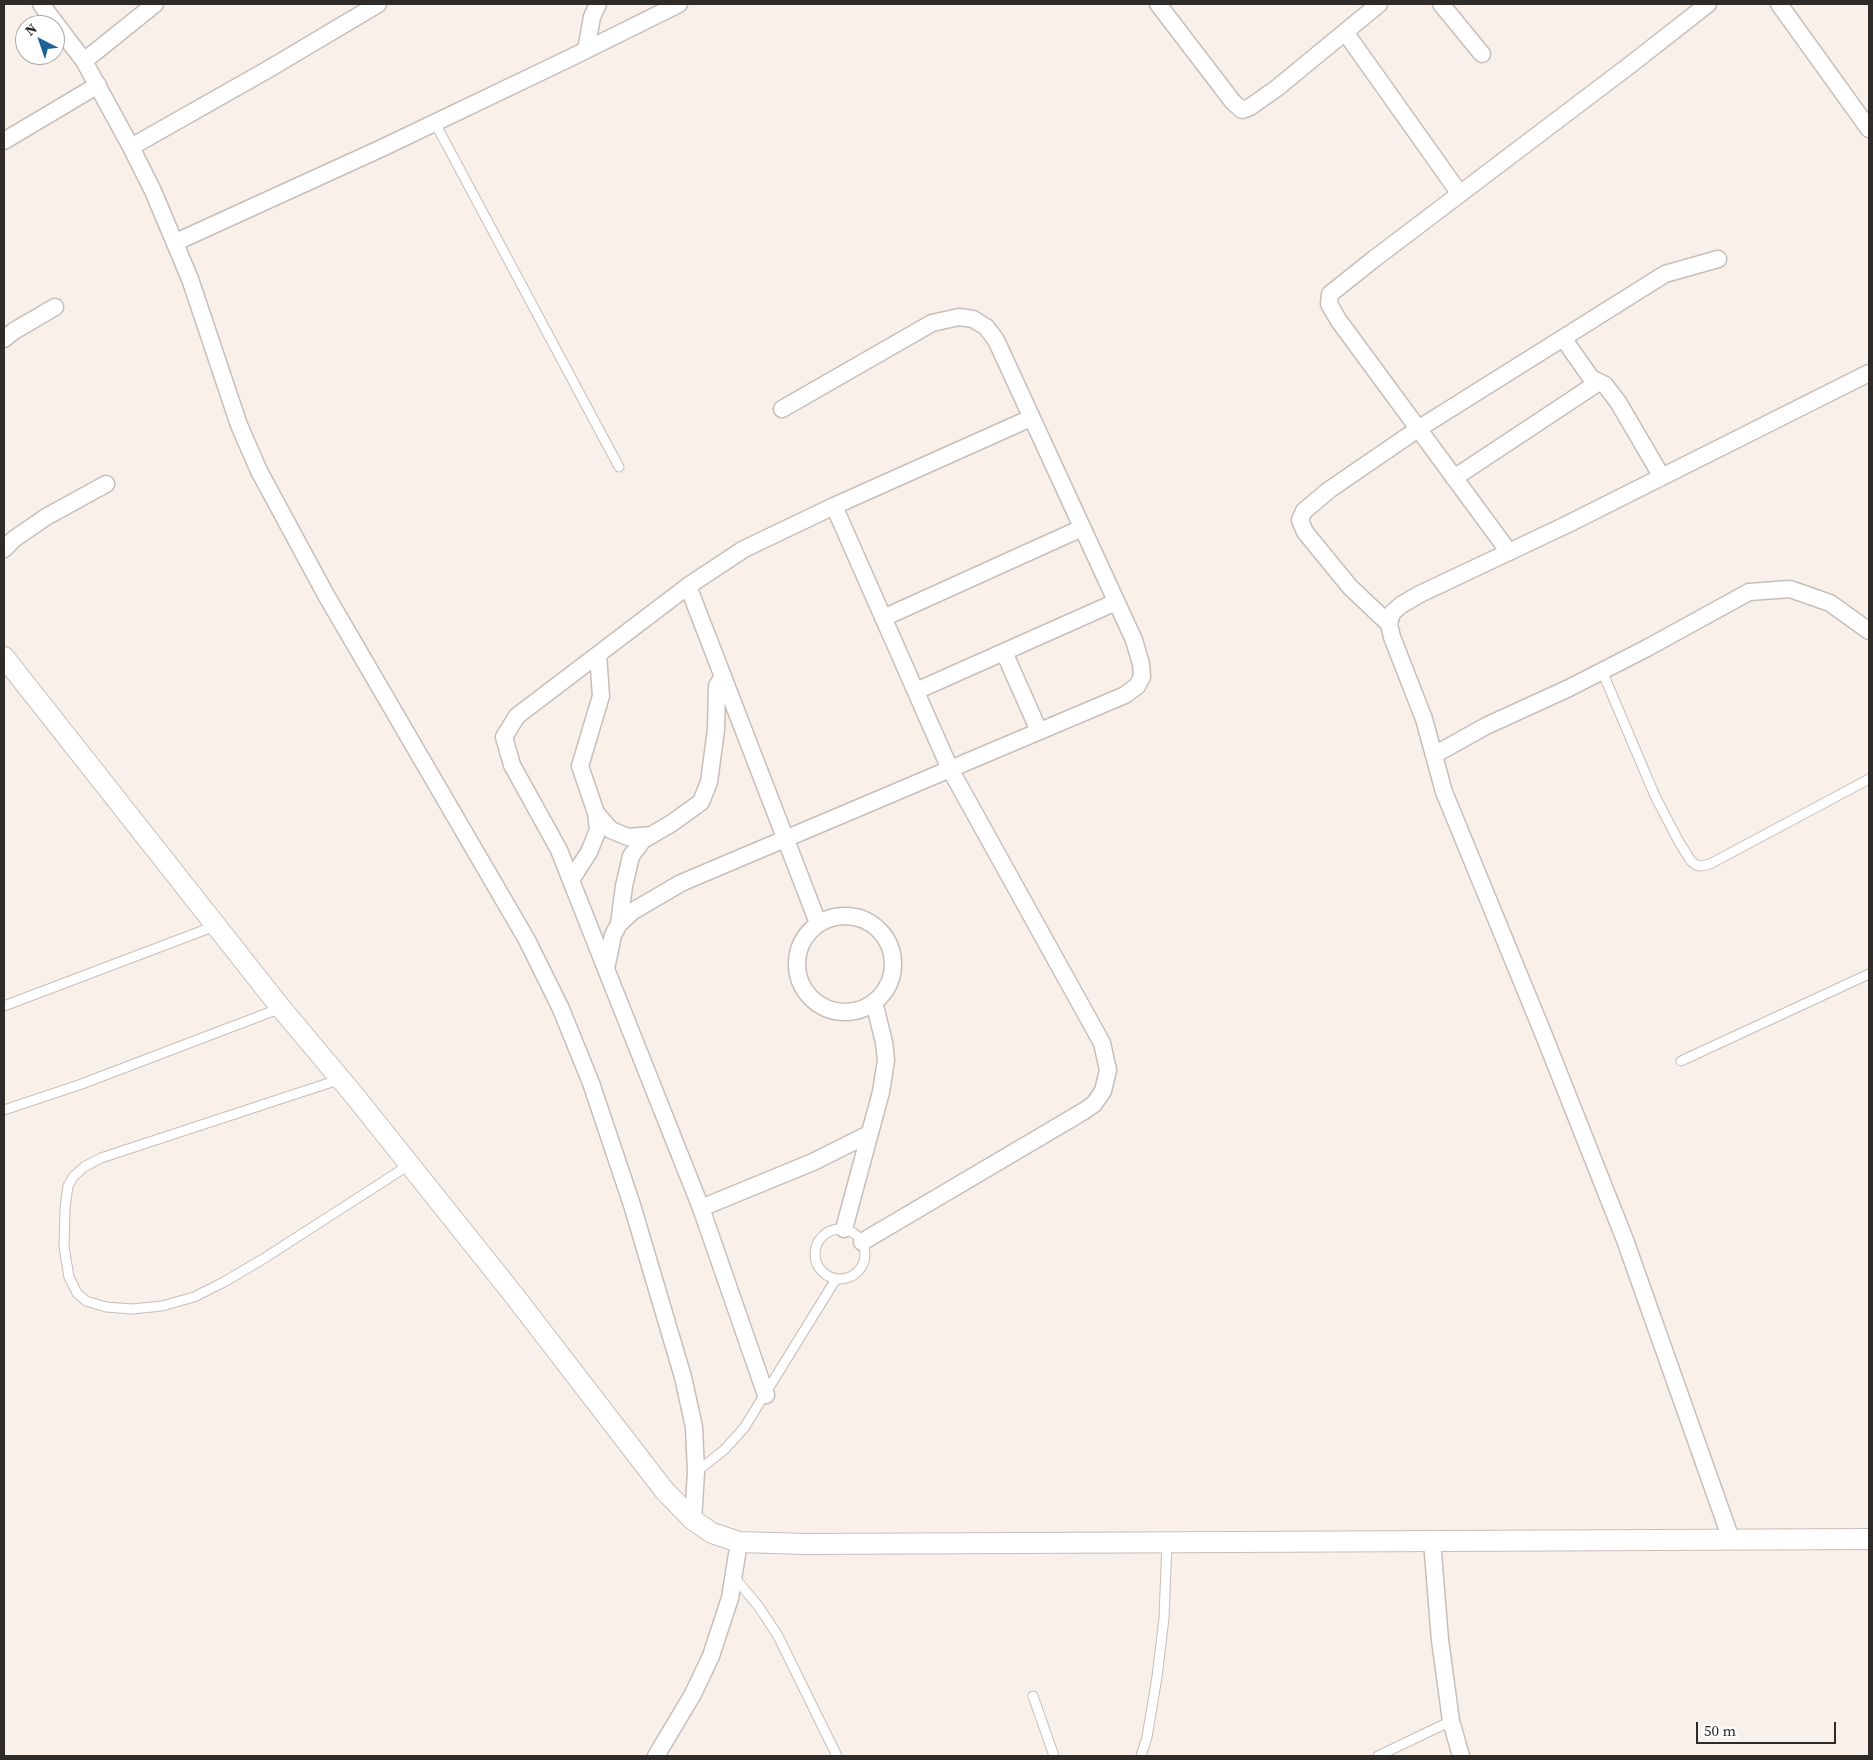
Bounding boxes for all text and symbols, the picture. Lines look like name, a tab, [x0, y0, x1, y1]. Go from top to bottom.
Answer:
north arrow	[15, 15, 65, 65]
text: N	[20, 19, 41, 40]
scale bar	[1698, 1712, 1838, 1744]
text: 50 m	[1704, 1720, 1736, 1741]

